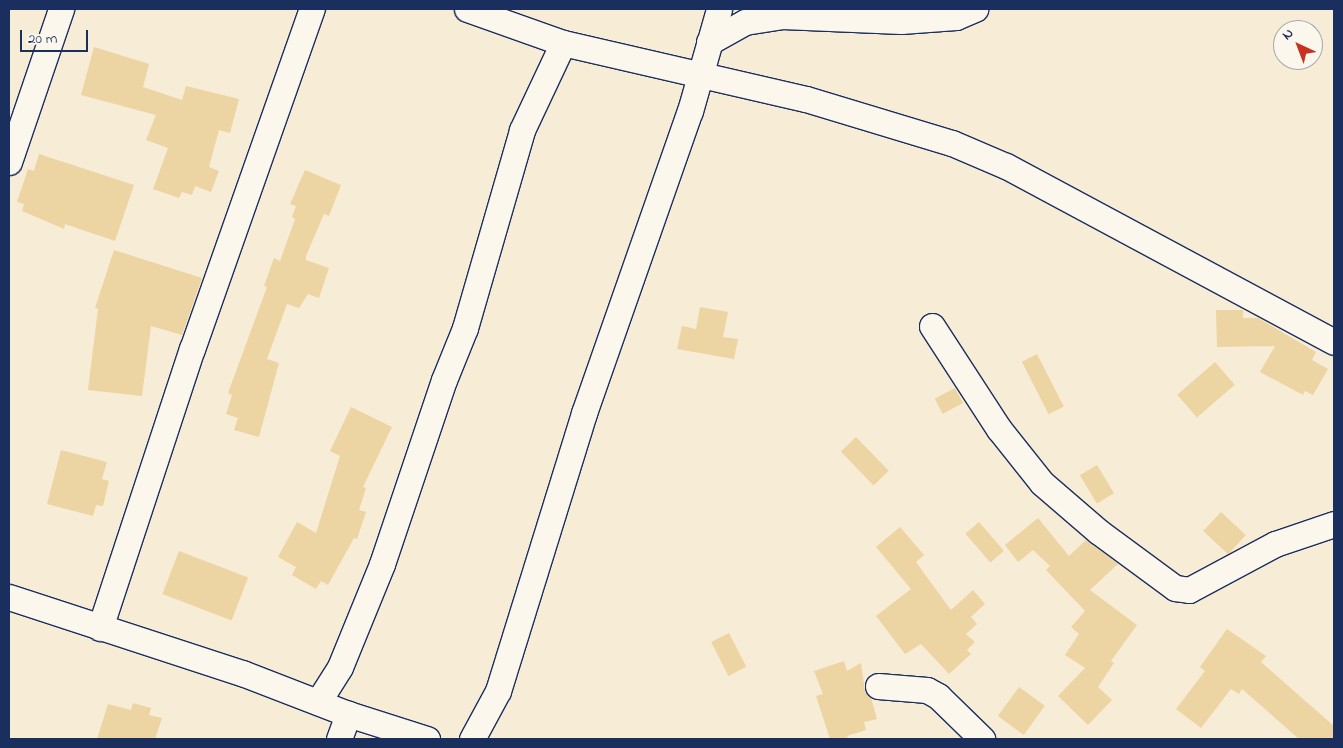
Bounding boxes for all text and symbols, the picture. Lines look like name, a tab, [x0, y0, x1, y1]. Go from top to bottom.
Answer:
scale bar	[22, 20, 90, 52]
north arrow	[1273, 20, 1323, 70]
text: N	[1277, 23, 1299, 45]
text: 20 m	[28, 28, 57, 50]

